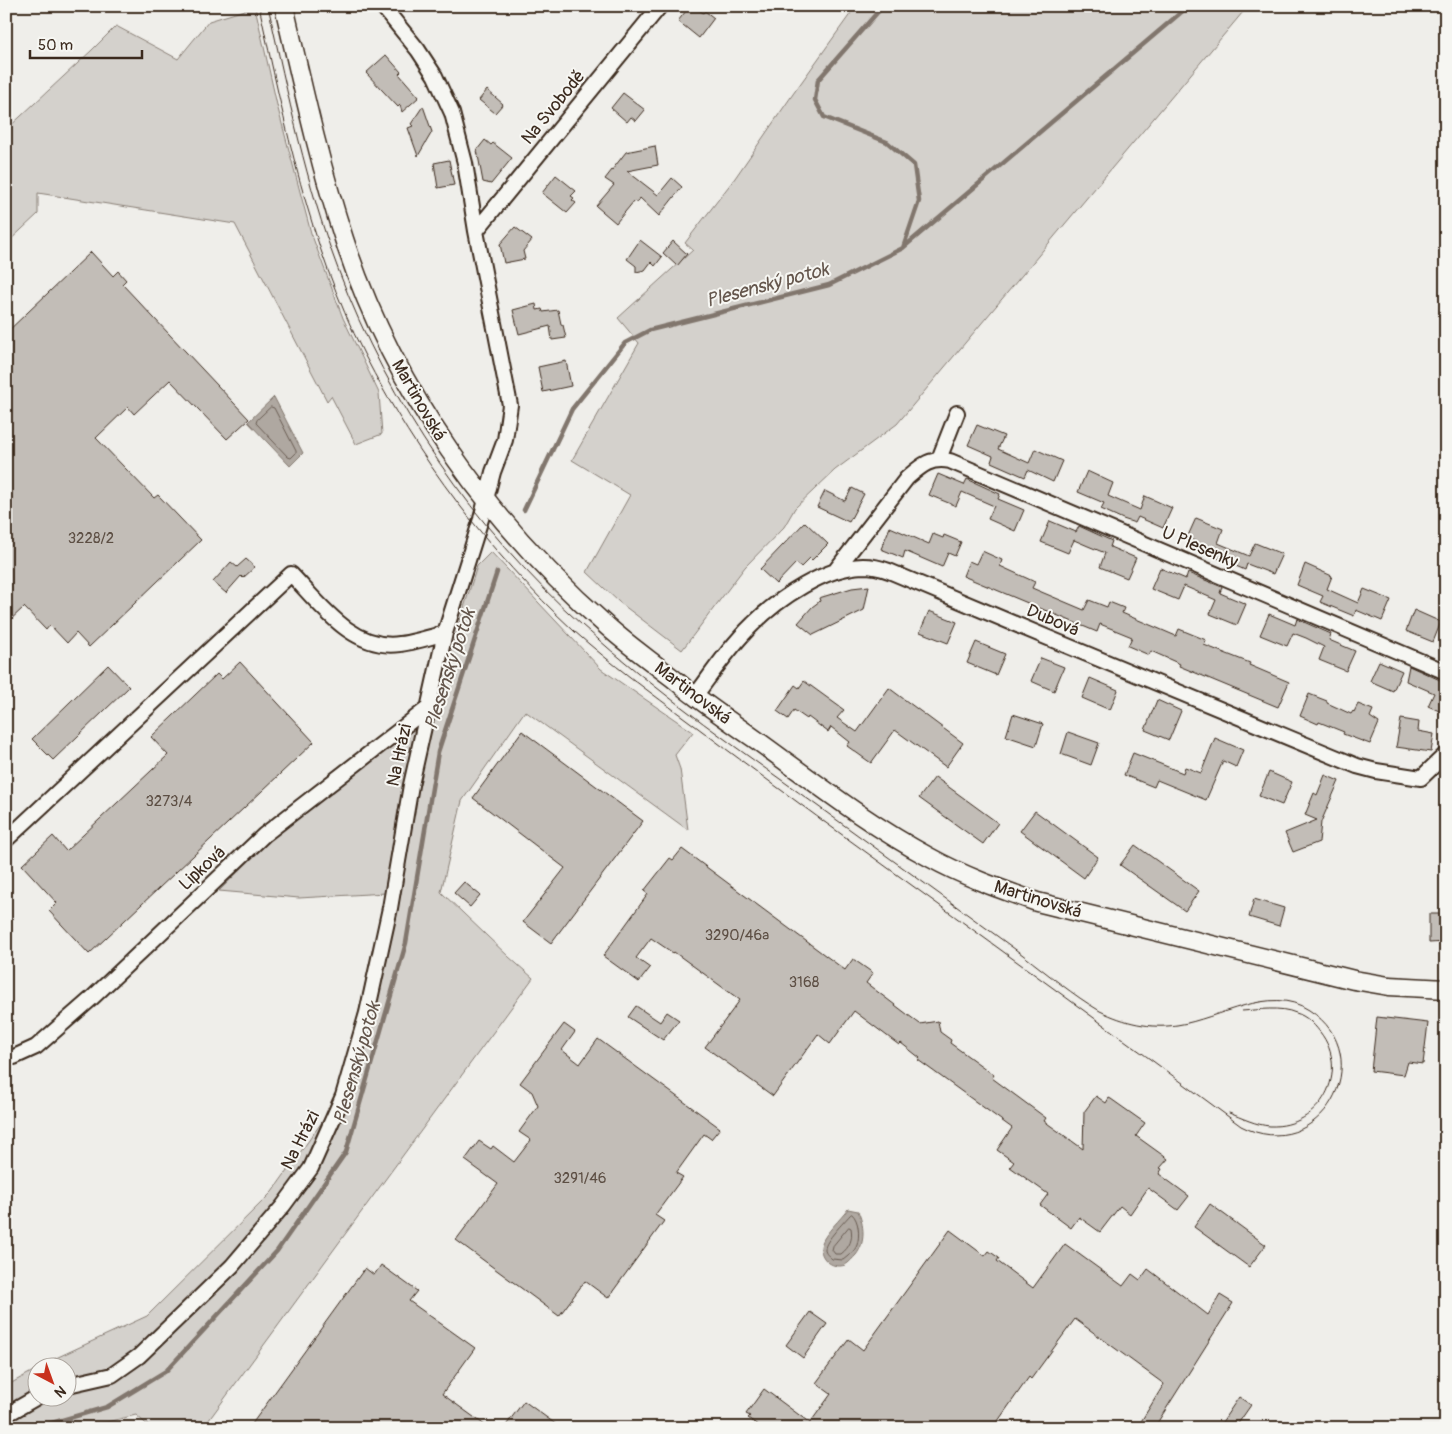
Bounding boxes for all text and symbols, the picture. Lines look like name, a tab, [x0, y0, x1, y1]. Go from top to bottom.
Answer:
scale bar	[30, 28, 142, 60]
text: 50 m	[38, 36, 73, 55]
street label: Na Svobodě	[516, 65, 591, 149]
water label: Plesenský potok	[703, 257, 833, 313]
street label: Martinovská	[386, 355, 451, 445]
street label: U Plesenky	[1158, 521, 1242, 574]
house number: 3228/2	[68, 529, 114, 548]
street label: Dubová	[1023, 599, 1083, 642]
water label: Plesenský potok	[419, 604, 481, 733]
street label: Martinovská	[650, 657, 736, 730]
street label: Na Hrázi	[382, 722, 417, 788]
house number: 3273/4	[145, 792, 193, 811]
street label: Lipková	[174, 841, 230, 896]
street label: Martinovská	[991, 875, 1084, 924]
house number: 3290/46a	[705, 926, 769, 945]
house number: 3168	[789, 973, 820, 992]
water label: Plesenský potok	[328, 997, 386, 1127]
street label: Na Hrázi	[276, 1107, 325, 1174]
house number: 3291/46	[553, 1169, 607, 1188]
north arrow	[28, 1356, 78, 1406]
text: N	[51, 1382, 69, 1401]

